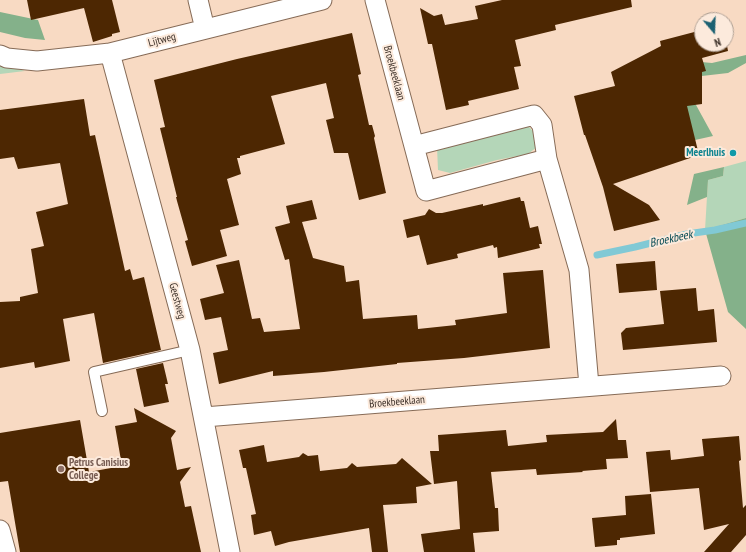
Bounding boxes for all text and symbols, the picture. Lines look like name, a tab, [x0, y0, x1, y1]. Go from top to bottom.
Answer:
north arrow	[694, 12, 734, 52]
street label: Lijtweg	[147, 30, 177, 50]
text: N	[712, 35, 723, 50]
street label: Broekbeeklaan	[380, 44, 408, 102]
place label: Meerlhuis	[686, 146, 725, 160]
marker: Meerlhuis	[728, 148, 738, 158]
water label: Broekbeek	[648, 227, 694, 251]
street label: Geestweg	[166, 282, 188, 320]
street label: Broekbeeklaan	[369, 393, 425, 411]
place label: Petrus Canisius College	[69, 456, 128, 482]
marker: Petrus Canisius College	[56, 464, 66, 474]

